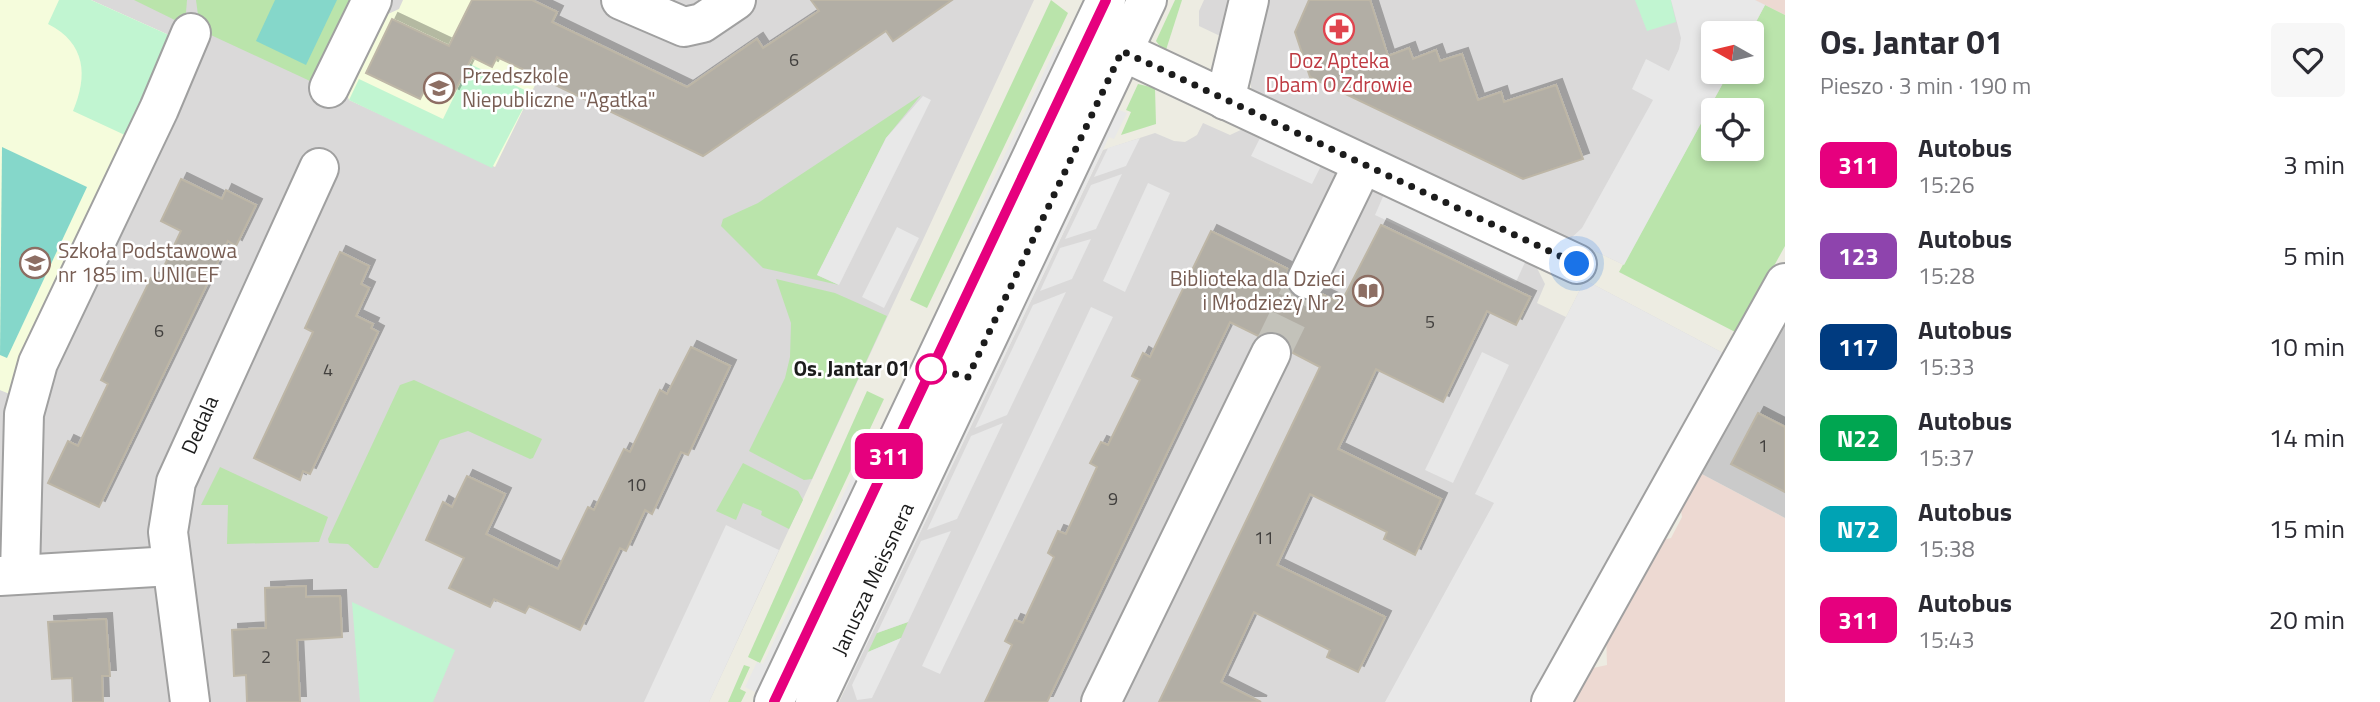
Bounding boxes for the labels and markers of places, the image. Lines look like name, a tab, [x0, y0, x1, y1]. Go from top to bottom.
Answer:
pharmacy icon: Doz Apteka Dbam O Zdrowie	[1322, 12, 1356, 46]
place label: Doz Apteka Dbam O Zdrowie	[1265, 44, 1413, 100]
place label: Przedszkole Niepubliczne "Agatka"	[462, 59, 656, 115]
school or university icon: Przedszkole Niepubliczne "Agatka"	[422, 71, 456, 105]
place label: Szkoła Podstawowa nr 185 im. UNICEF	[58, 234, 237, 290]
school or university icon: Szkoła Podstawowa nr 185 im. UNICEF	[18, 246, 52, 280]
place label: Biblioteka dla Dzieci i Młodzieży Nr 2	[1170, 262, 1345, 318]
library icon: Biblioteka dla Dzieci i Młodzieży Nr 2	[1351, 274, 1385, 308]
place label: Os. Jantar 01	[793, 352, 910, 384]
marker: Os. Jantar 01	[916, 354, 946, 384]

